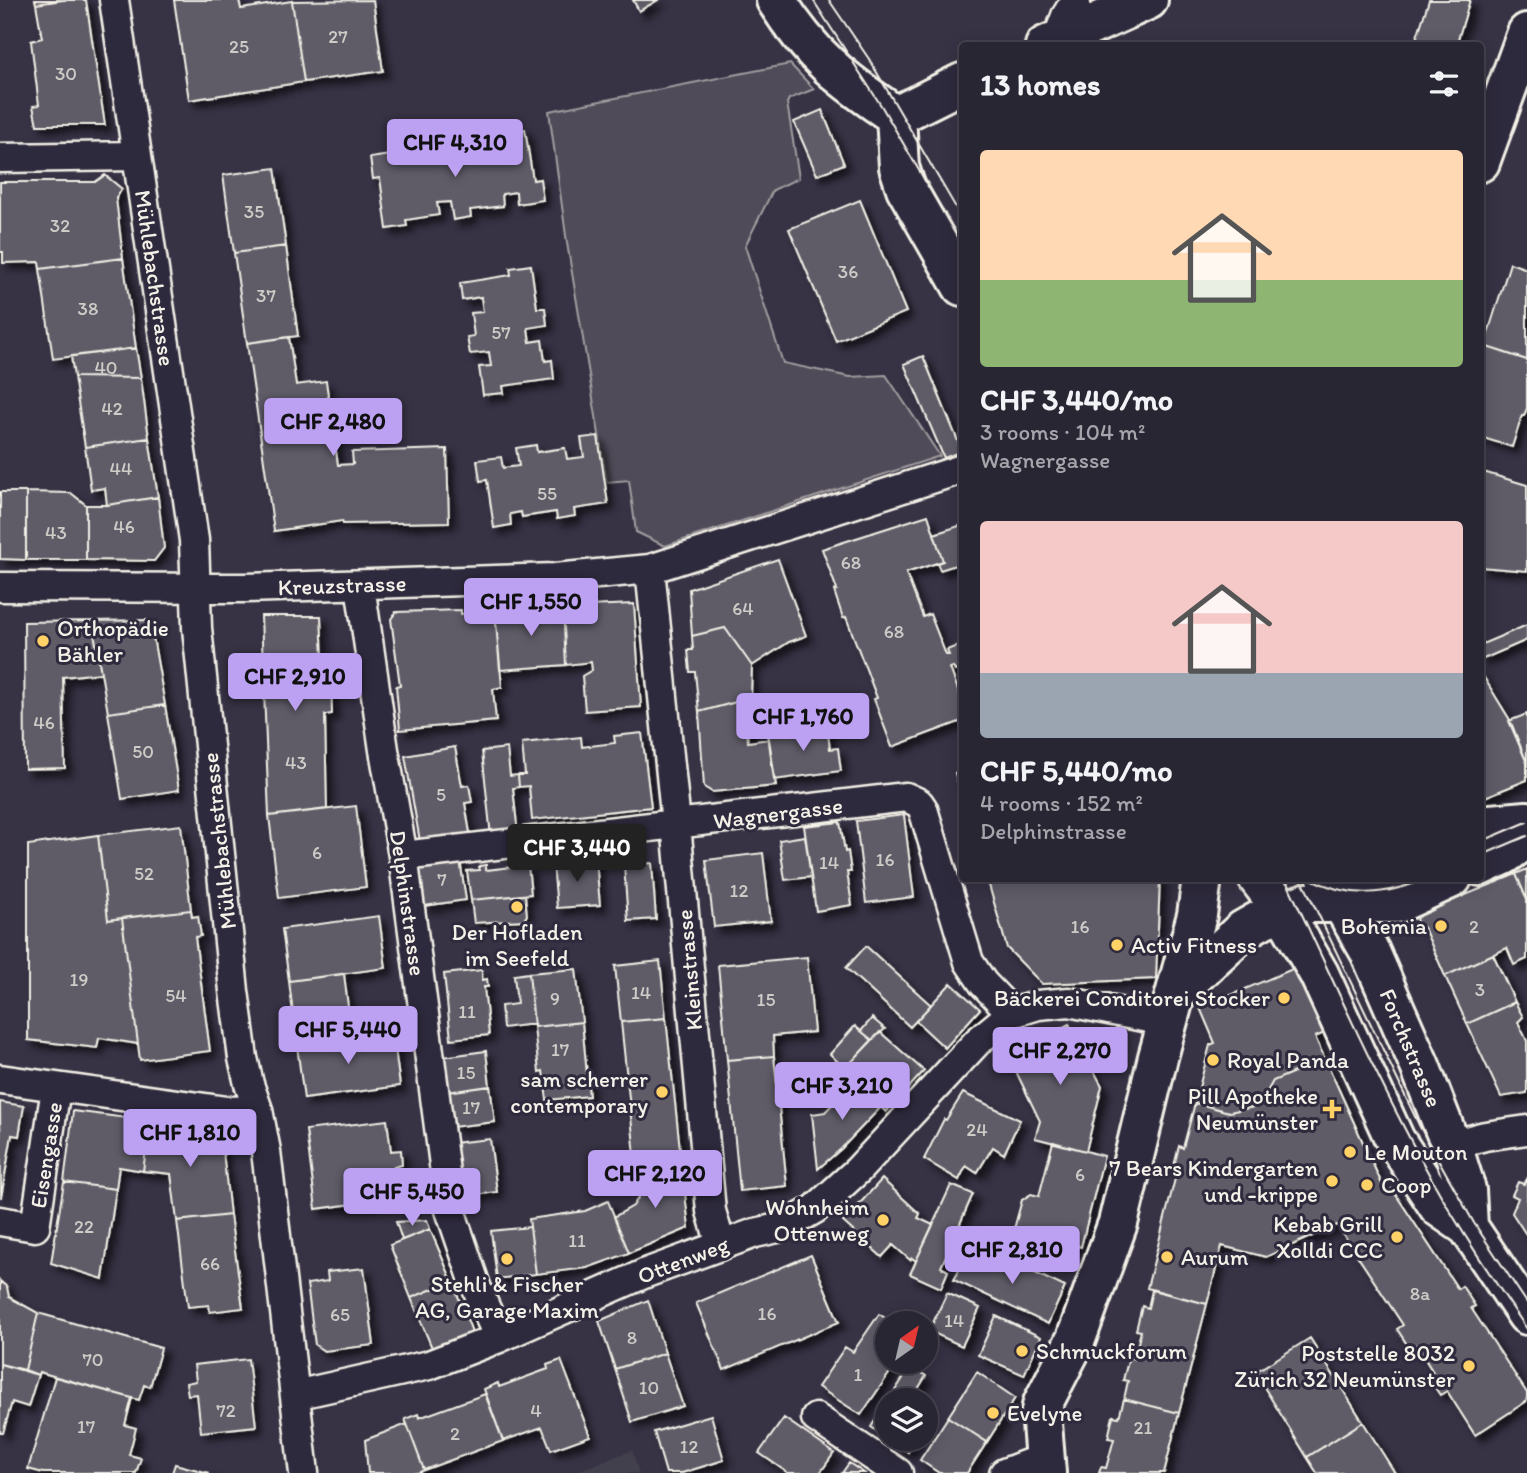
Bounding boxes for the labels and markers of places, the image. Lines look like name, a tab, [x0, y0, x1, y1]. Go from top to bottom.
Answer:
pin: CHF 4,310	[375, 120, 535, 179]
pin: CHF 2,480	[253, 398, 413, 458]
pin: CHF 1,550	[451, 578, 611, 638]
place label: Orthopädie Bähler	[57, 614, 169, 668]
marker: Orthopädie Bähler	[35, 633, 51, 649]
pin: CHF 2,910	[215, 654, 375, 713]
pin: CHF 1,760	[723, 694, 883, 753]
pin: CHF 3,440	[497, 824, 657, 884]
marker: Der Hofladen im Seefeld	[509, 899, 525, 915]
place label: Bohemia	[1341, 912, 1427, 940]
place label: Der Hofladen im Seefeld	[451, 918, 583, 972]
marker: Bohemia	[1433, 918, 1449, 934]
place label: Activ Fitness	[1131, 931, 1257, 959]
marker: Activ Fitness	[1109, 937, 1125, 953]
place label: Bäckerei Conditorei Stocker	[994, 984, 1270, 1012]
marker: Bäckerei Conditorei Stocker	[1276, 990, 1292, 1006]
pin: CHF 5,440	[268, 1006, 428, 1066]
pin: CHF 2,270	[980, 1028, 1140, 1087]
place label: Royal Panda	[1227, 1046, 1349, 1074]
marker: Royal Panda	[1205, 1052, 1221, 1068]
pin: CHF 3,210	[762, 1062, 922, 1122]
place label: sam scherrer contemporary	[510, 1065, 648, 1119]
place label: Pill Apotheke Neumünster	[1188, 1082, 1318, 1136]
marker: sam scherrer contemporary	[654, 1084, 670, 1100]
marker: Pill Apotheke Neumünster	[1324, 1101, 1340, 1117]
pin: CHF 1,810	[110, 1110, 270, 1169]
place label: Le Mouton	[1364, 1138, 1467, 1166]
marker: Le Mouton	[1342, 1144, 1358, 1160]
pin: CHF 2,120	[575, 1150, 735, 1210]
place label: 7 Bears Kindergarten und -krippe	[1109, 1154, 1318, 1208]
pin: CHF 5,450	[332, 1168, 492, 1228]
place label: Coop	[1381, 1171, 1431, 1199]
marker: 7 Bears Kindergarten und -krippe	[1324, 1173, 1340, 1189]
marker: Coop	[1359, 1177, 1375, 1193]
place label: Wohnheim Ottenweg	[765, 1193, 869, 1247]
place label: Kebab Grill Xolldi CCC	[1273, 1210, 1383, 1264]
marker: Wohnheim Ottenweg	[875, 1212, 891, 1228]
pin: CHF 2,810	[932, 1226, 1092, 1286]
marker: Kebab Grill Xolldi CCC	[1389, 1229, 1405, 1245]
place label: Aurum	[1181, 1243, 1249, 1271]
marker: Aurum	[1159, 1249, 1175, 1265]
marker: Stehli & Fischer AG, Garage Maxim	[499, 1251, 515, 1267]
place label: Stehli & Fischer AG, Garage Maxim	[415, 1270, 599, 1324]
place label: Schmuckforum	[1036, 1337, 1187, 1365]
place label: Poststelle 8032 Zürich 32 Neumünster	[1234, 1339, 1455, 1393]
marker: Schmuckforum	[1014, 1343, 1030, 1359]
marker: Poststelle 8032 Zürich 32 Neumünster	[1461, 1358, 1477, 1374]
place label: Evelyne	[1007, 1399, 1082, 1427]
marker: Evelyne	[985, 1405, 1001, 1421]

